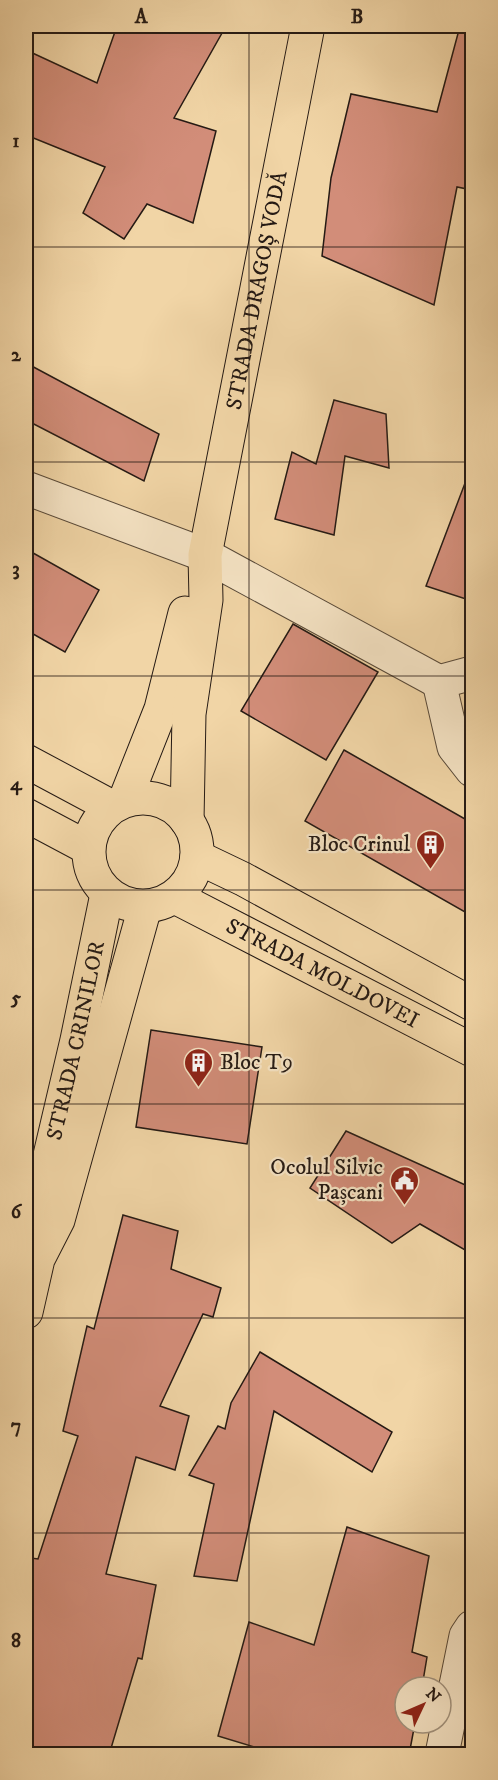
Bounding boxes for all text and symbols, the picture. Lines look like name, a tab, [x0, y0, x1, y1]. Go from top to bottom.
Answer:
text: A	[134, 5, 149, 30]
text: B	[351, 5, 363, 30]
text: 1	[12, 129, 20, 154]
street label: STRADA DRAGOȘ VODĂ	[220, 167, 293, 412]
text: 2	[11, 343, 22, 368]
text: 3	[12, 557, 20, 582]
text: 4	[10, 772, 23, 797]
building icon: Bloc Crinul	[415, 828, 447, 870]
place label: Bloc Crinul	[308, 831, 410, 858]
street label: STRADA MOLDOVEI	[222, 912, 424, 1034]
street label: STRADA CRINILOR	[41, 938, 111, 1143]
text: 5	[10, 986, 21, 1011]
building icon: Bloc T9	[183, 1046, 215, 1088]
place label: Bloc T9	[220, 1049, 293, 1076]
place label: Ocolul Silvic Pașcani	[270, 1154, 383, 1206]
public building icon: Ocolul Silvic Pașcani	[388, 1164, 420, 1206]
text: 6	[11, 1200, 23, 1225]
text: 7	[11, 1414, 21, 1439]
text: 8	[11, 1629, 21, 1654]
north arrow	[393, 1675, 453, 1735]
text: N	[421, 1684, 445, 1707]

